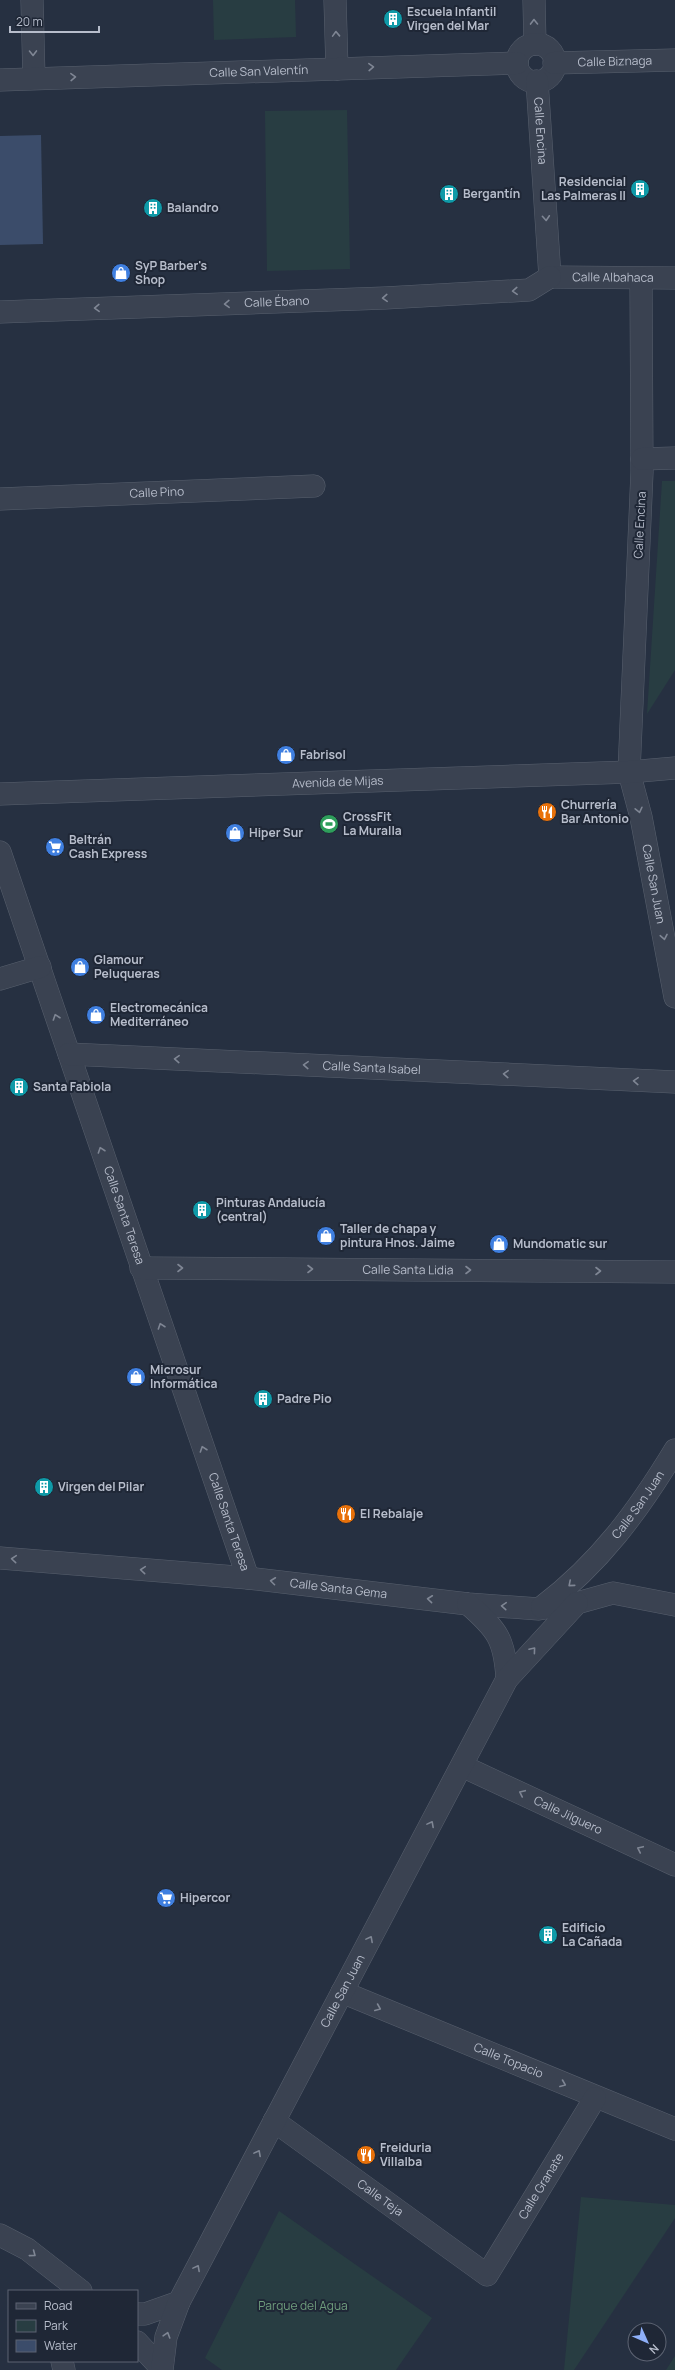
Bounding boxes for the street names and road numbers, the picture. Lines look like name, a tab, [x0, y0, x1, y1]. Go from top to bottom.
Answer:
street label: Calle Biznaga	[578, 52, 652, 70]
street label: Calle San Valentín	[209, 61, 309, 81]
street label: Calle Encina	[530, 97, 552, 165]
street label: Calle Albahaca	[572, 268, 654, 286]
street label: Calle Ébano	[244, 292, 310, 311]
street label: Calle Pino	[129, 482, 184, 502]
street label: Calle Encina	[629, 491, 650, 559]
street label: Avenida de Mijas	[292, 772, 384, 792]
street label: Calle San Juan	[638, 843, 670, 925]
street label: Calle Santa Isabel	[322, 1057, 421, 1078]
street label: Calle Santa Teresa	[100, 1164, 149, 1267]
street label: Calle Santa Lidia	[362, 1261, 454, 1278]
street label: Calle San Juan	[607, 1467, 668, 1542]
street label: Calle Santa Teresa	[205, 1470, 254, 1573]
street label: Calle Santa Gema	[289, 1574, 388, 1602]
street label: Calle Jilguero	[531, 1792, 605, 1838]
street label: Calle San Juan	[316, 1951, 369, 2030]
street label: Calle Topacio	[471, 2038, 546, 2082]
street label: Calle Granate	[514, 2149, 568, 2222]
street label: Calle Teja	[354, 2175, 407, 2220]

